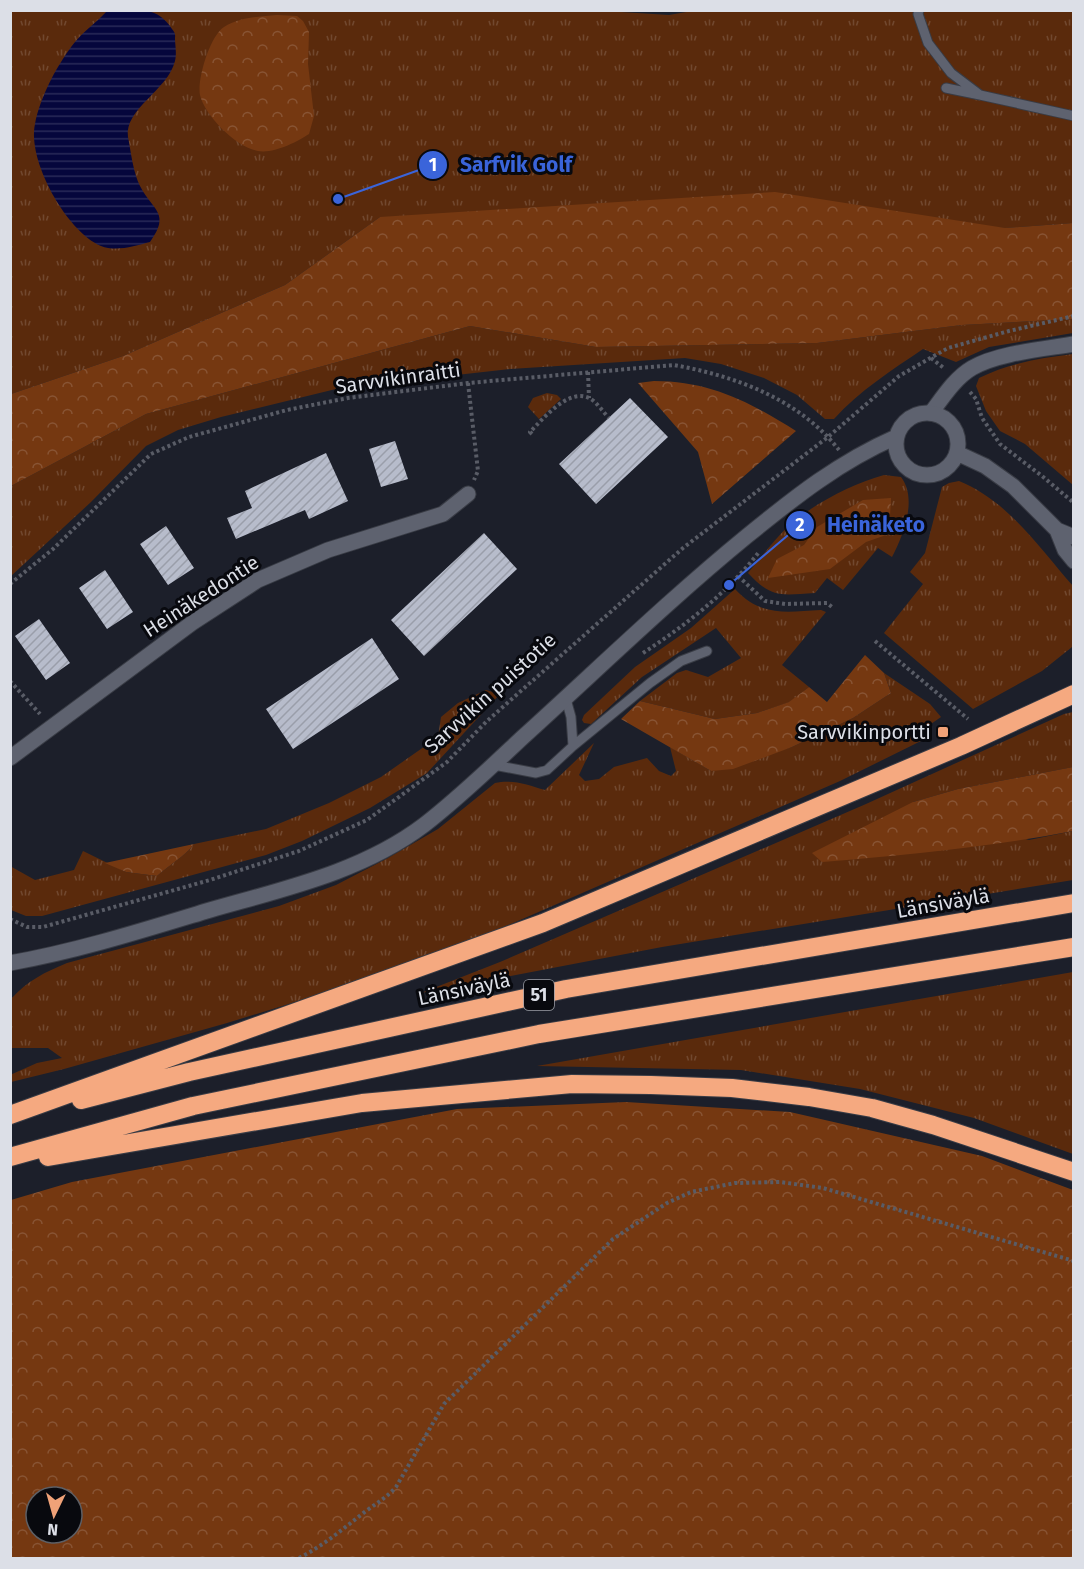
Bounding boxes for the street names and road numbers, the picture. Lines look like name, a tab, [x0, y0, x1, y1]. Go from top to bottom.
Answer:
street label: Sarvvikinraitti	[334, 357, 462, 399]
street label: Heinäkedontie	[139, 550, 263, 642]
street label: Sarvvikin puistotie	[419, 628, 561, 758]
street label: Länsiväylä	[895, 883, 991, 923]
street label: Länsiväylä	[416, 967, 512, 1011]
road number: 51	[524, 980, 554, 1010]

